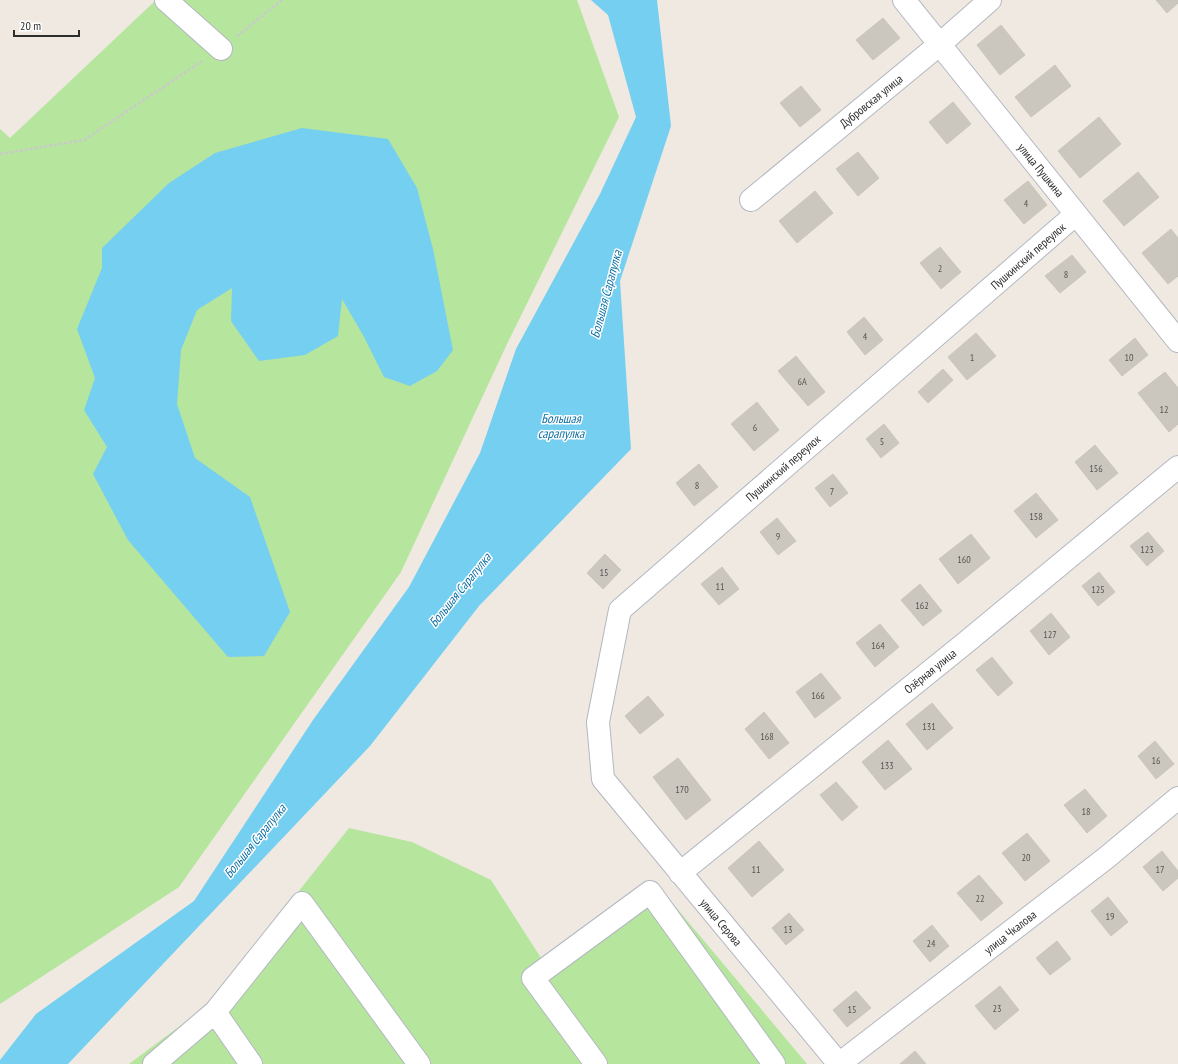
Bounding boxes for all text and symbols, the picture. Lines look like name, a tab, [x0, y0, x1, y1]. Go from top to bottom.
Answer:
scale bar	[14, 12, 79, 38]
text: 20 m	[20, 18, 41, 33]
street label: Дубровская улица	[836, 71, 906, 131]
street label: улица Пушкина	[1015, 140, 1067, 200]
house number: 4	[1024, 197, 1029, 210]
street label: Пушкинский переулок	[988, 219, 1069, 293]
water label: Большая Сарапулка	[586, 247, 626, 340]
house number: 2	[938, 262, 942, 275]
house number: 8	[1064, 268, 1068, 281]
house number: 4	[863, 330, 868, 343]
house number: 1	[970, 351, 974, 364]
house number: 10	[1125, 351, 1134, 364]
house number: 6А	[797, 375, 807, 388]
house number: 12	[1160, 403, 1169, 416]
water label: Большая сарапулка	[538, 410, 585, 442]
house number: 6	[753, 421, 758, 434]
street label: Пушкинский переулок	[743, 431, 824, 505]
house number: 5	[880, 435, 884, 448]
house number: 156	[1089, 462, 1103, 475]
house number: 8	[695, 479, 699, 492]
house number: 7	[830, 485, 834, 498]
house number: 158	[1029, 510, 1043, 523]
house number: 9	[776, 530, 780, 543]
house number: 123	[1140, 543, 1154, 556]
water label: Большая Сарапулка	[425, 549, 495, 630]
house number: 160	[957, 553, 971, 566]
house number: 15	[600, 566, 609, 579]
house number: 11	[716, 580, 725, 593]
house number: 125	[1091, 583, 1105, 596]
house number: 162	[915, 599, 929, 612]
house number: 127	[1043, 628, 1057, 641]
house number: 164	[871, 639, 885, 652]
street label: Озёрная улица	[901, 645, 959, 697]
house number: 166	[811, 689, 825, 702]
house number: 131	[922, 720, 936, 733]
house number: 168	[760, 730, 774, 743]
house number: 16	[1152, 754, 1161, 767]
house number: 133	[880, 759, 894, 772]
house number: 170	[675, 783, 689, 796]
water label: Большая Сарапулка	[220, 800, 290, 881]
house number: 18	[1082, 805, 1091, 818]
house number: 20	[1022, 851, 1031, 864]
house number: 11	[752, 863, 761, 876]
house number: 17	[1156, 863, 1165, 876]
house number: 22	[976, 892, 985, 905]
street label: улица Серова	[697, 895, 745, 949]
street label: улица Чкалова	[981, 907, 1039, 957]
house number: 19	[1106, 910, 1115, 923]
house number: 13	[784, 923, 793, 936]
house number: 24	[927, 937, 936, 950]
house number: 23	[993, 1002, 1002, 1015]
house number: 15	[848, 1003, 857, 1016]

